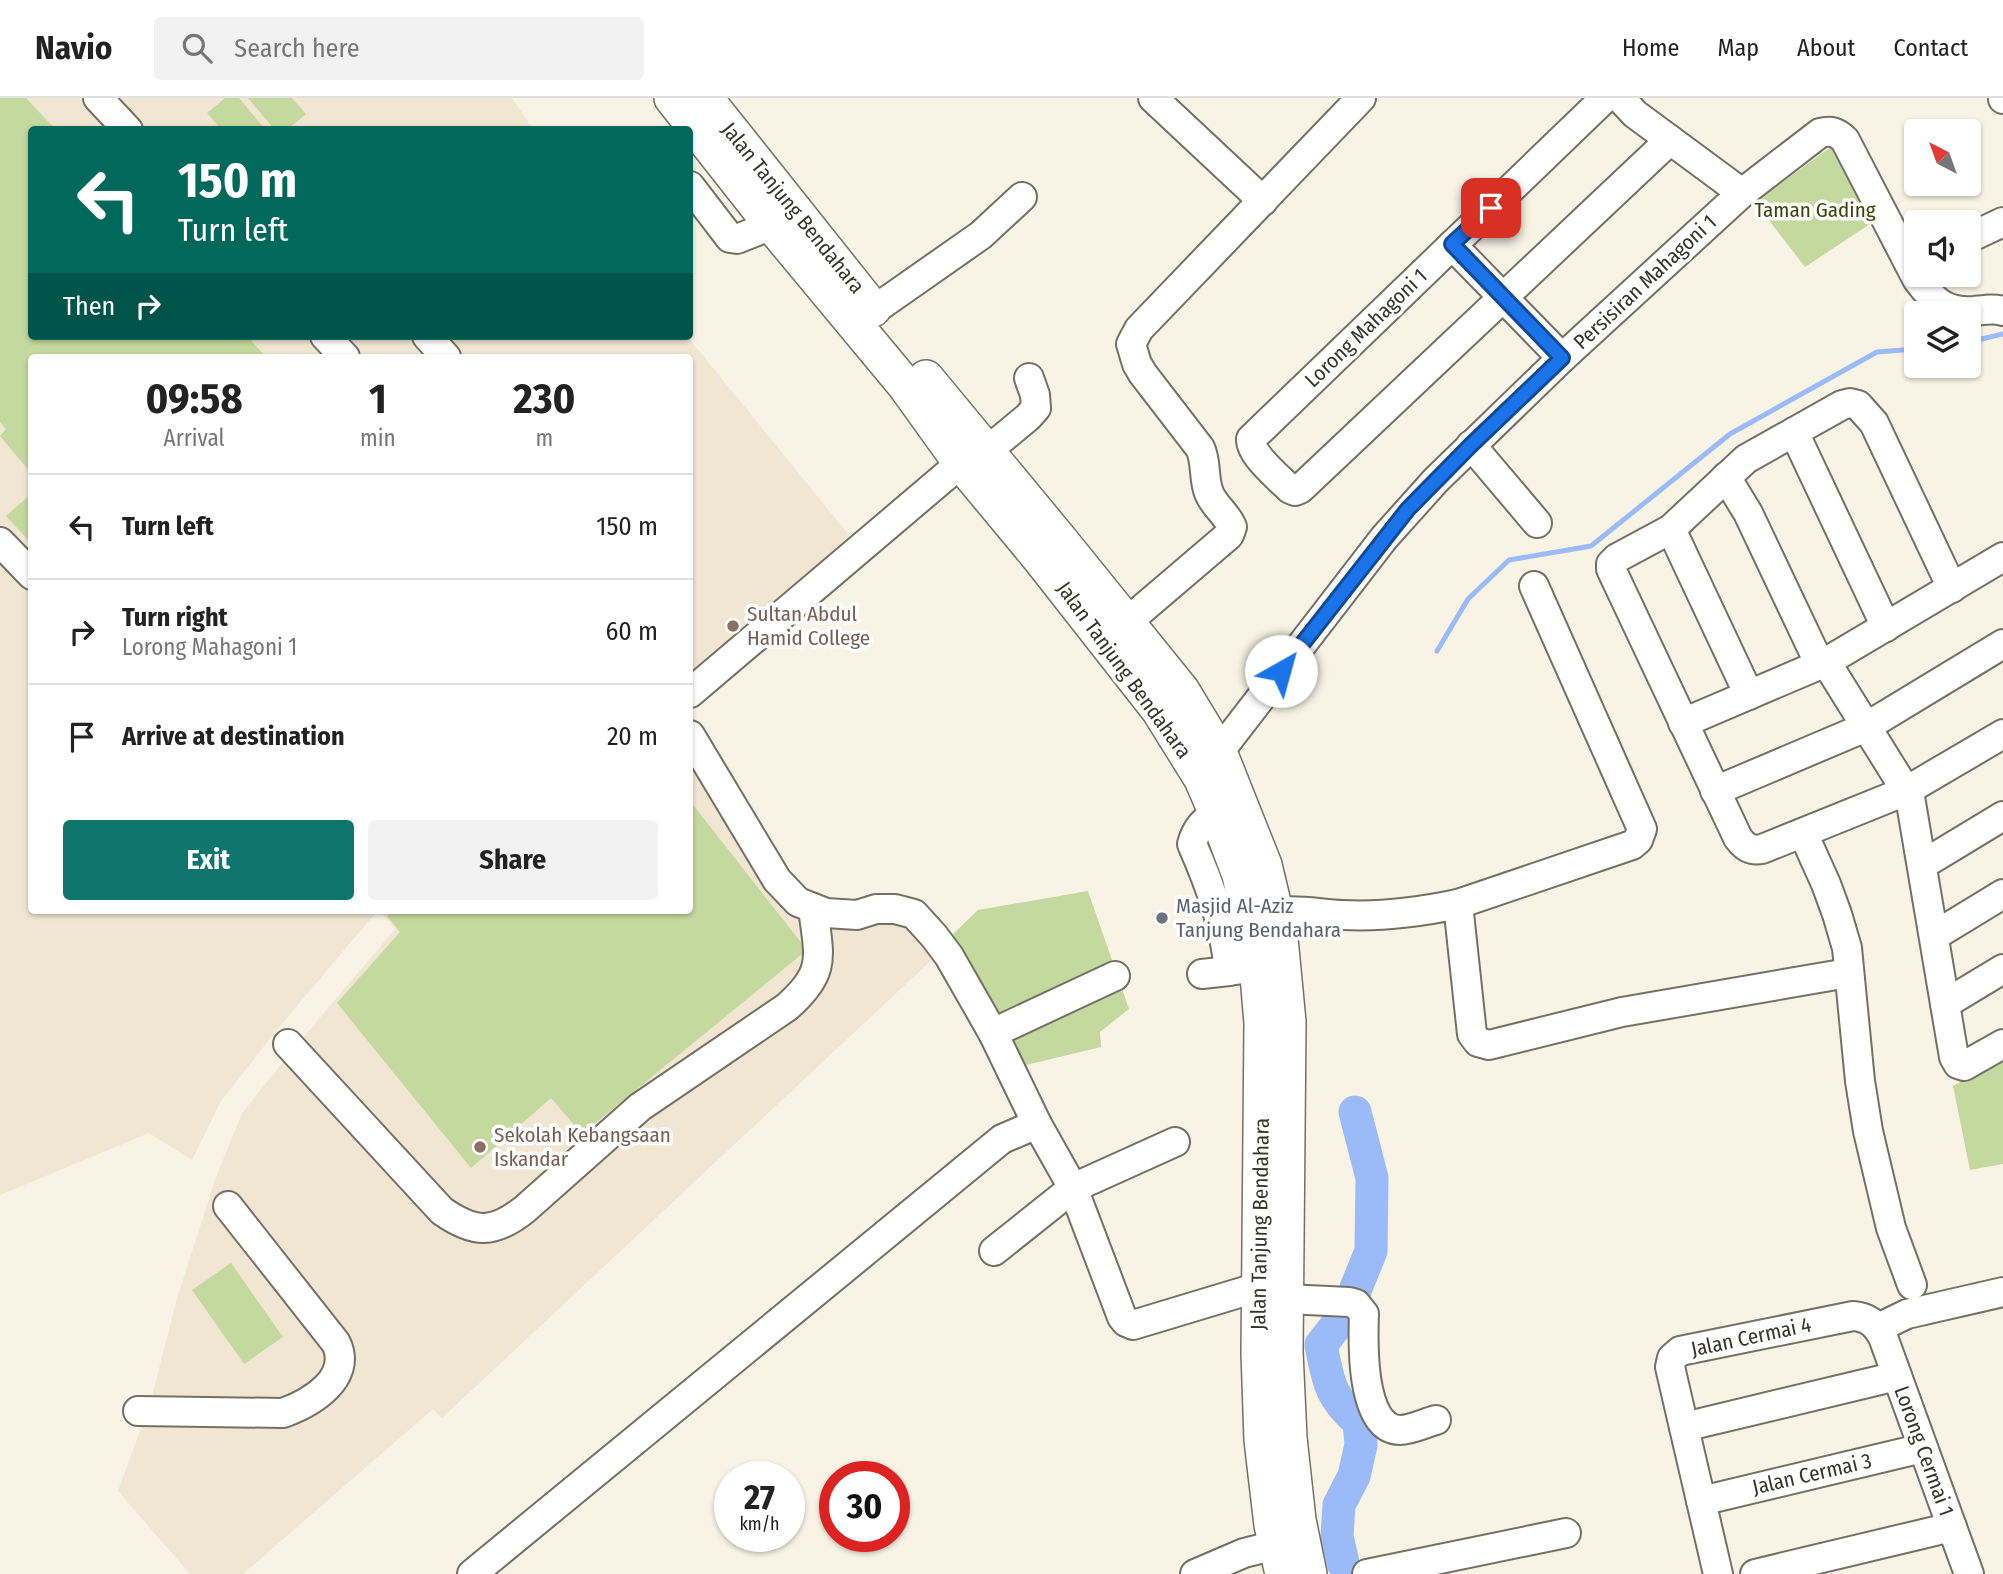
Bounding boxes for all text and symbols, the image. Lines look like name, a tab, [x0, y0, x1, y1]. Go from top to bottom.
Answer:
search box	[154, 17, 644, 80]
text: Navio	[35, 28, 112, 68]
icon: search	[178, 29, 216, 67]
text: Search here	[234, 33, 360, 64]
text: Home	[1622, 34, 1679, 62]
text: Map	[1717, 34, 1759, 62]
text: About	[1797, 34, 1855, 62]
text: Contact	[1893, 34, 1968, 62]
street label: Jalan Tanjung Bendahara	[716, 117, 870, 299]
north arrow	[1904, 119, 1981, 196]
map controls	[1904, 119, 1981, 378]
text: 150 m	[178, 151, 297, 210]
icon: left	[63, 154, 154, 245]
pin	[1461, 178, 1521, 238]
icon: arrive	[1472, 189, 1510, 227]
park label: Taman Gading	[1754, 197, 1876, 223]
street label: Persisiran Mahagoni 1	[1568, 209, 1722, 355]
button: sound	[1904, 210, 1981, 287]
text: Turn left	[178, 211, 288, 249]
street label: Lorong Mahagoni 1	[1299, 263, 1433, 393]
icon: right	[129, 287, 167, 325]
text: Then	[63, 291, 115, 322]
button: layers	[1904, 301, 1981, 378]
text: 09:58	[146, 374, 243, 424]
text: 1	[369, 374, 387, 424]
text: 230	[513, 374, 575, 424]
text: Arrival	[164, 424, 225, 452]
text: min	[360, 424, 396, 452]
text: m	[536, 424, 553, 452]
icon: left	[63, 508, 101, 546]
text: Turn left	[122, 511, 214, 542]
text: 150 m	[596, 511, 658, 542]
street label: Jalan Tanjung Bendahara	[1051, 576, 1197, 764]
place label: Sultan Abdul Hamid College	[747, 601, 870, 651]
text: Turn right	[122, 602, 228, 633]
icon: right	[63, 613, 101, 651]
text: 60 m	[605, 616, 658, 647]
marker: Sultan Abdul Hamid College	[725, 618, 741, 634]
text: Lorong Mahagoni 1	[122, 633, 297, 661]
position arrow	[1244, 634, 1318, 708]
icon: arrive	[63, 718, 101, 756]
text: Arrive at destination	[122, 721, 345, 752]
text: 20 m	[607, 721, 658, 752]
button: Exit	[63, 820, 354, 900]
button: Share	[368, 820, 658, 900]
place label: Masjid Al-Aziz Tanjung Bendahara	[1176, 893, 1341, 943]
marker: Masjid Al-Aziz Tanjung Bendahara	[1154, 910, 1170, 926]
street label: Jalan Tanjung Bendahara	[1245, 1118, 1275, 1330]
place label: Sekolah Kebangsaan Iskandar	[494, 1122, 671, 1172]
marker: Sekolah Kebangsaan Iskandar	[472, 1139, 488, 1155]
street label: Jalan Cermai 4	[1688, 1312, 1814, 1362]
street label: Lorong Cermai 1	[1888, 1382, 1960, 1520]
street label: Jalan Cermai 3	[1750, 1448, 1874, 1500]
speed limit sign: 30	[819, 1461, 910, 1552]
text: 27	[744, 1476, 775, 1518]
text: km/h	[739, 1513, 780, 1535]

